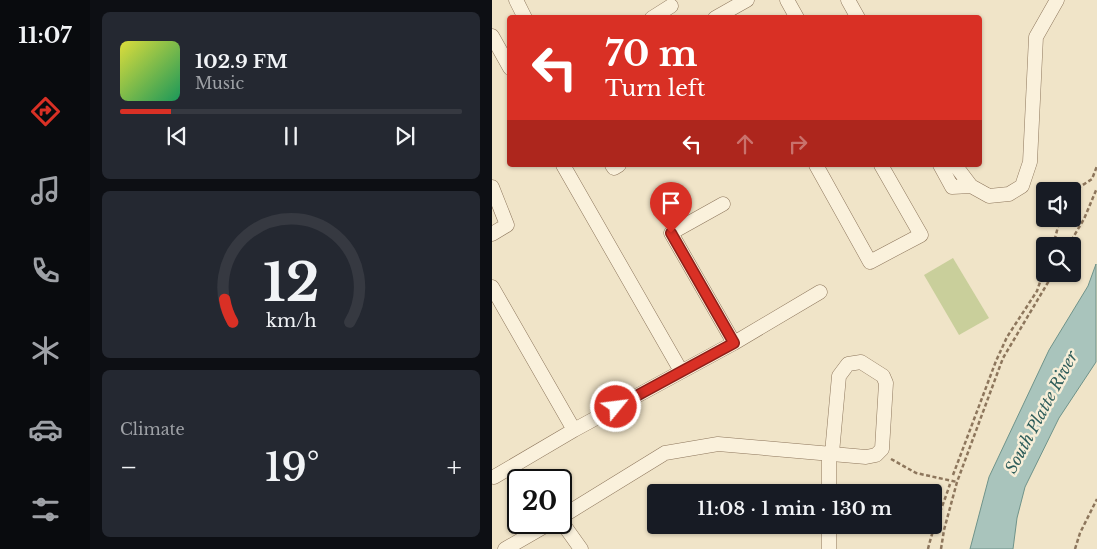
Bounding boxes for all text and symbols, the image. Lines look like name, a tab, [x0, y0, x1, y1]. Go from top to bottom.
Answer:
text: 11:07	[18, 22, 72, 49]
text: 70 m	[605, 32, 698, 75]
icon: left	[522, 35, 587, 100]
text: 102.9 FM	[195, 50, 288, 73]
text: Music	[195, 73, 244, 93]
text: Turn left	[605, 75, 705, 102]
icon: directions	[28, 94, 63, 129]
icon: previous	[163, 122, 191, 150]
icon: pause	[277, 122, 305, 150]
icon: next	[391, 122, 419, 150]
icon: left	[678, 130, 706, 158]
icon: ahead	[731, 130, 759, 158]
icon: right	[784, 130, 812, 158]
icon: music	[28, 173, 63, 208]
pin	[650, 182, 692, 233]
map controls	[1036, 182, 1081, 282]
button: sound	[1036, 182, 1081, 227]
icon: arrive	[657, 189, 685, 217]
button: search	[1036, 237, 1081, 282]
text: 12	[263, 251, 319, 315]
icon: phone	[28, 253, 63, 288]
text: km/h	[266, 310, 316, 332]
icon: climate	[28, 333, 63, 368]
water label: South Platte River	[1000, 347, 1082, 477]
position arrow	[589, 380, 641, 432]
icon: car	[28, 412, 63, 447]
text: Climate	[120, 419, 185, 439]
text: 19°	[265, 444, 320, 491]
text: −	[120, 450, 138, 485]
text: +	[447, 450, 462, 485]
speed limit sign: 20	[507, 469, 572, 534]
icon: filters	[28, 492, 63, 527]
text: 11:08 · 1 min · 130 m	[697, 497, 892, 520]

